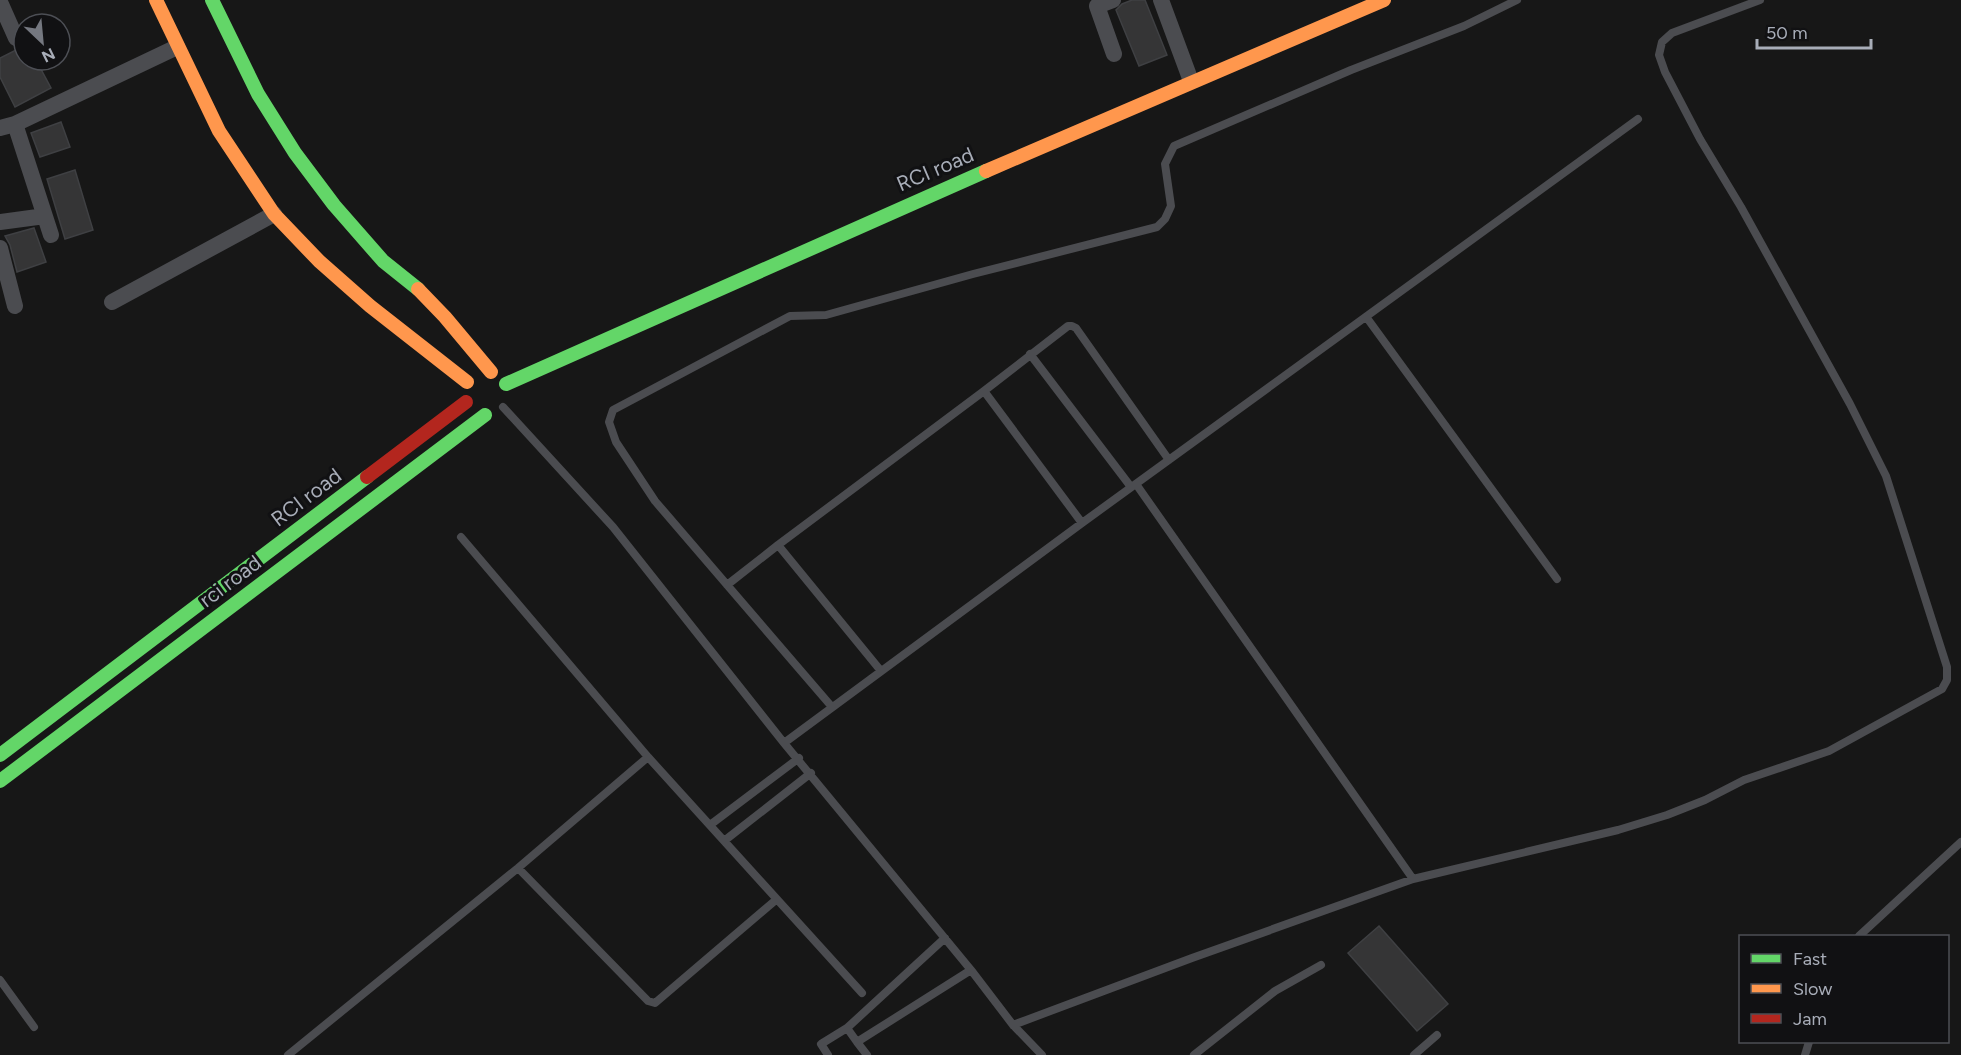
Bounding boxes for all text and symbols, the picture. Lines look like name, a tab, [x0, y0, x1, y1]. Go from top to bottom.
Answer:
north arrow	[12, 12, 72, 72]
scale bar	[1757, 12, 1871, 50]
text: 50 m	[1766, 22, 1808, 44]
text: N	[39, 44, 58, 66]
street label: RCI road	[893, 142, 977, 196]
street label: RCI road	[266, 463, 346, 531]
street label: rci road	[194, 550, 266, 612]
legend	[1739, 935, 1949, 1043]
text: Fast	[1793, 948, 1827, 970]
text: Slow	[1793, 978, 1832, 1000]
text: Jam	[1793, 1008, 1827, 1030]

